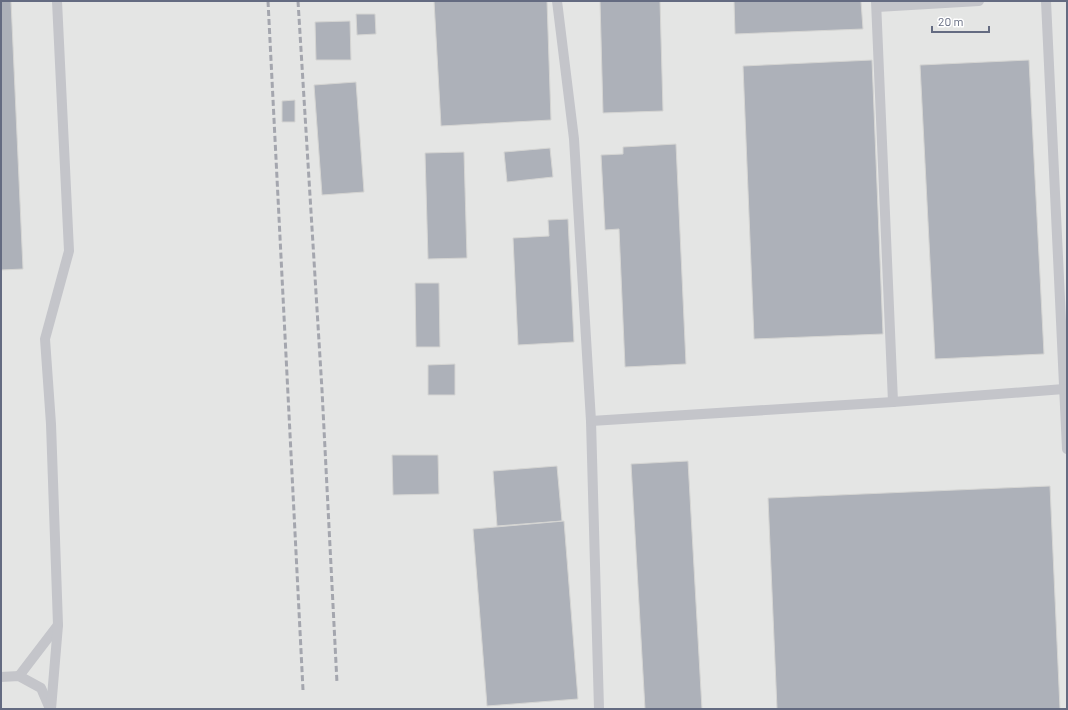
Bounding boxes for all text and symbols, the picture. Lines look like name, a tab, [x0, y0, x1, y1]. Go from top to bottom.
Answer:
scale bar	[932, 8, 989, 34]
text: 20 m	[938, 14, 964, 28]

